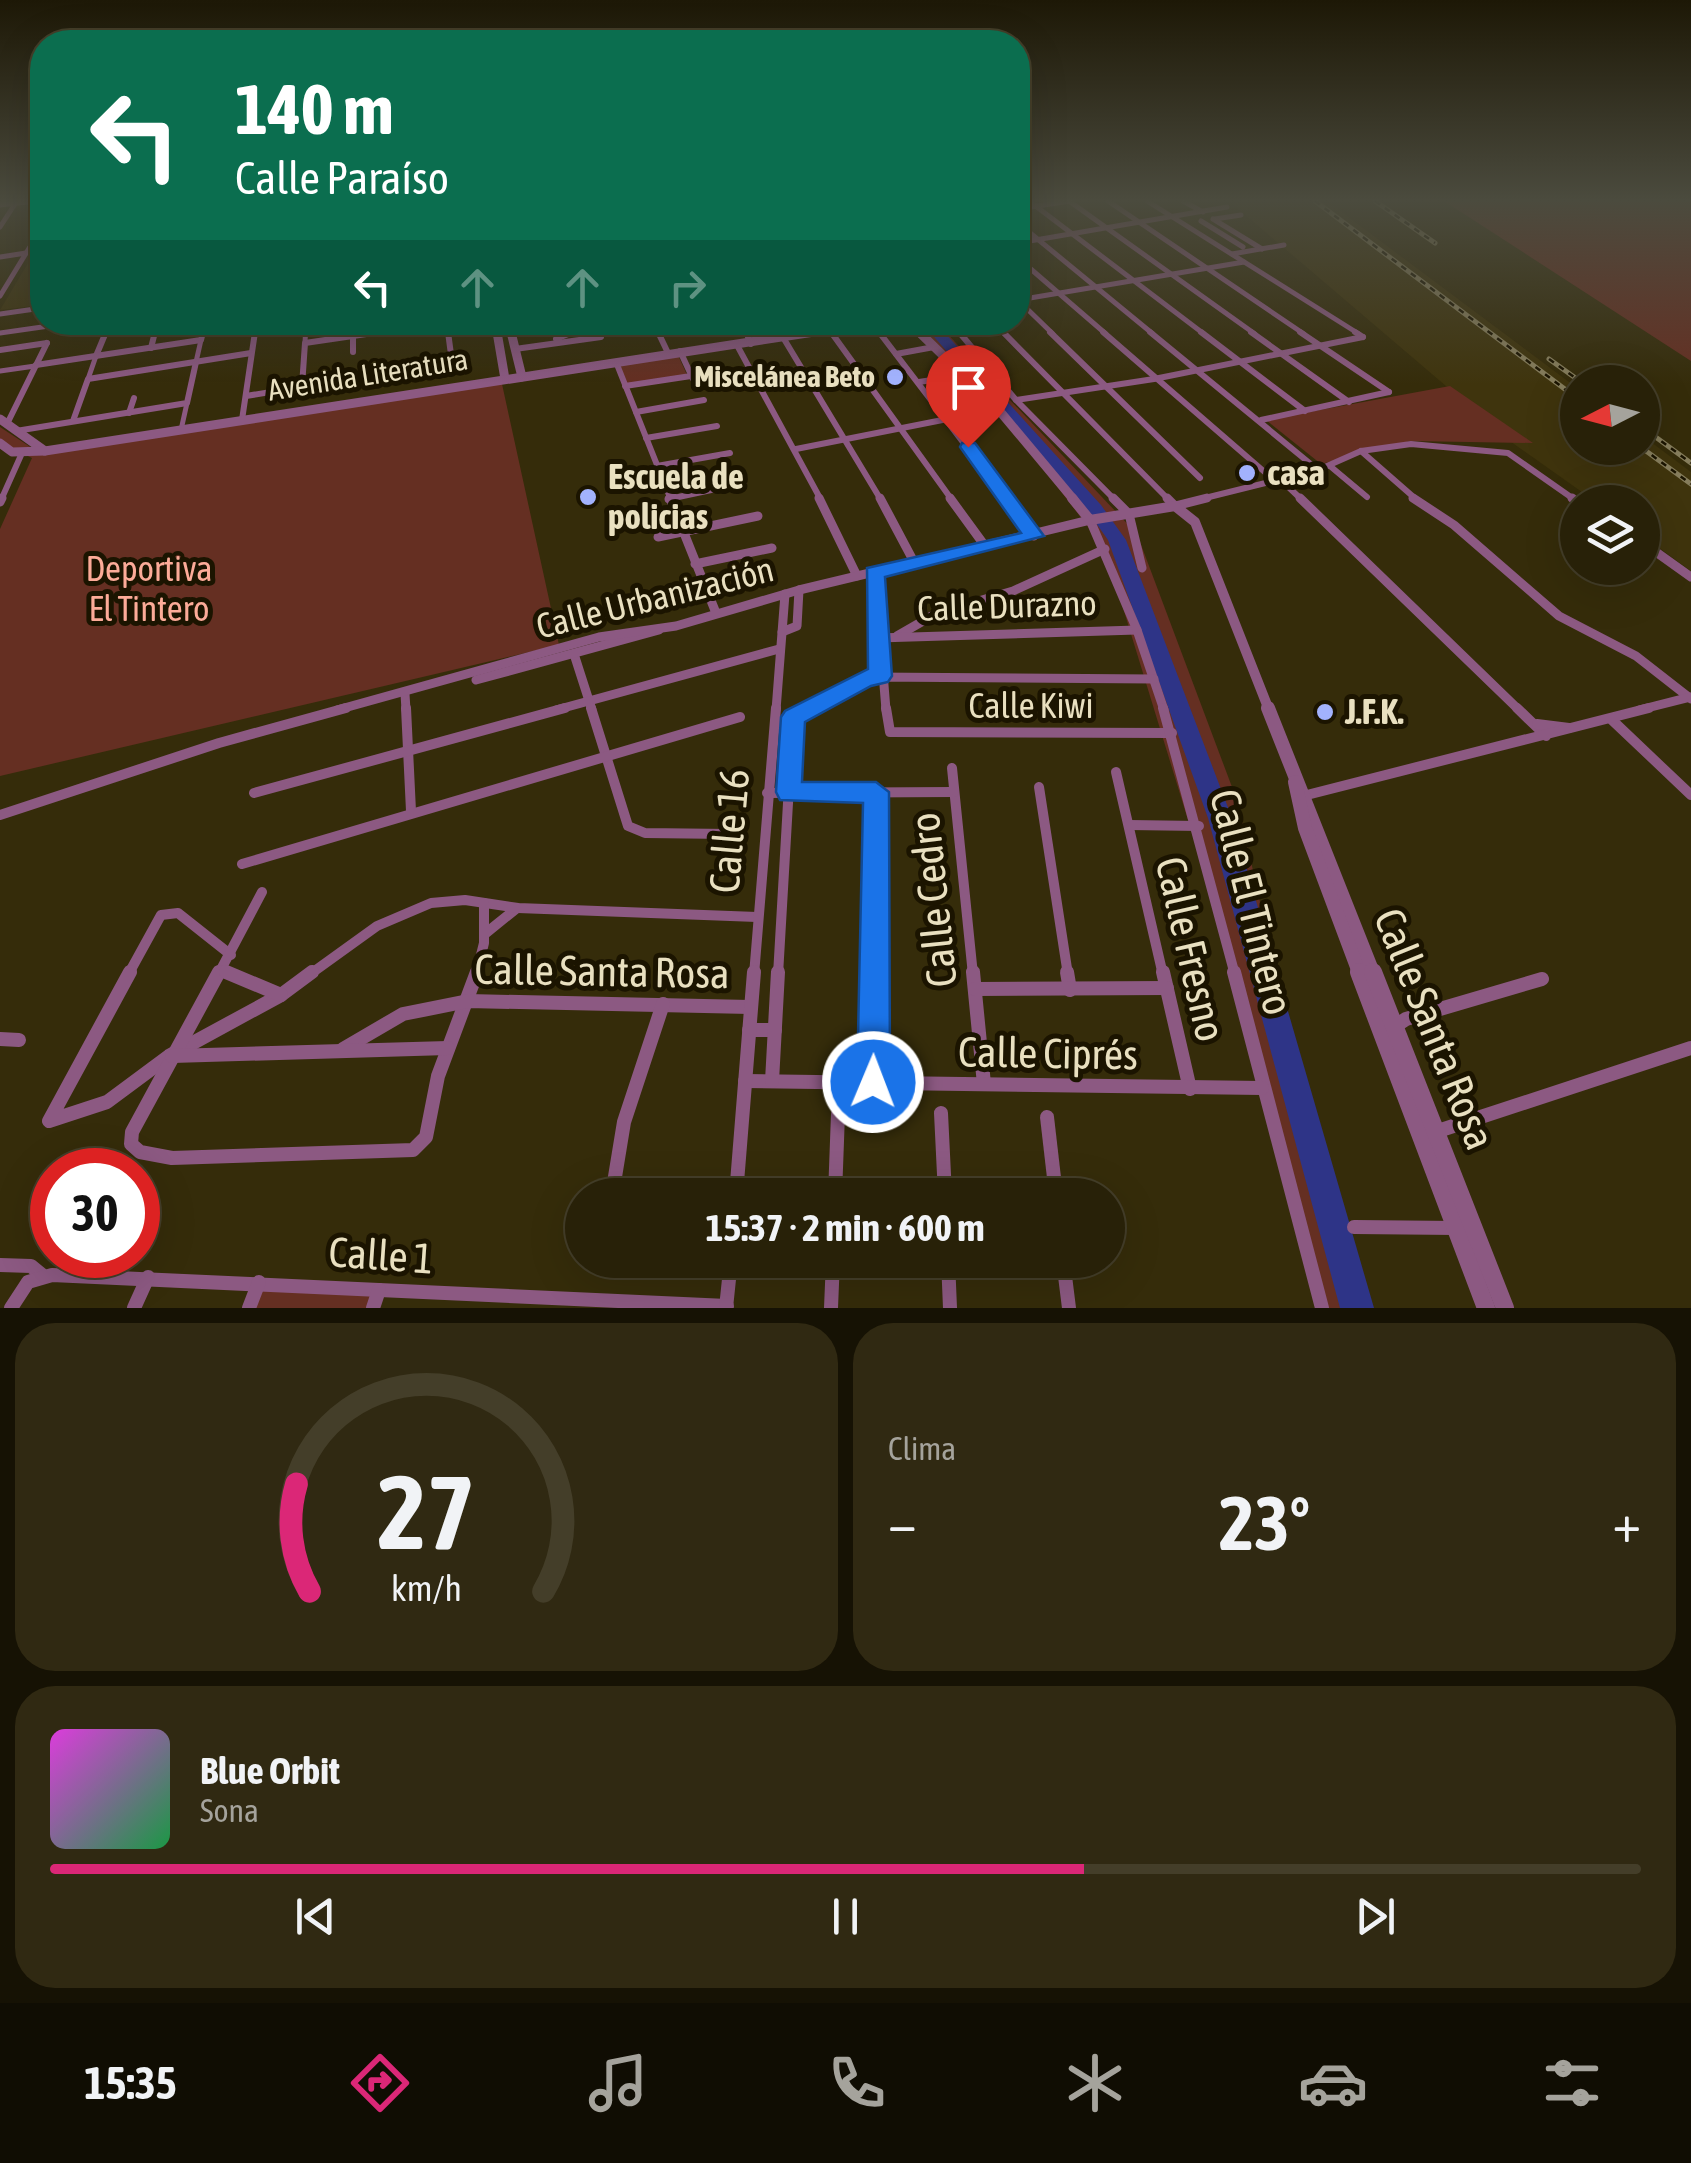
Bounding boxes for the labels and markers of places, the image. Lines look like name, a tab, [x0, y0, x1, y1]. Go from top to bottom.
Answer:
pin	[926, 345, 1011, 448]
place label: Miscelánea Beto	[694, 359, 875, 393]
marker: Miscelánea Beto	[884, 366, 906, 388]
place label: casa	[1267, 452, 1325, 492]
place label: Escuela de policias	[608, 456, 744, 536]
marker: casa	[1236, 462, 1258, 484]
marker: Escuela de policias	[577, 486, 599, 508]
place label: J.F.K.	[1344, 691, 1404, 731]
marker: J.F.K.	[1314, 701, 1336, 723]

